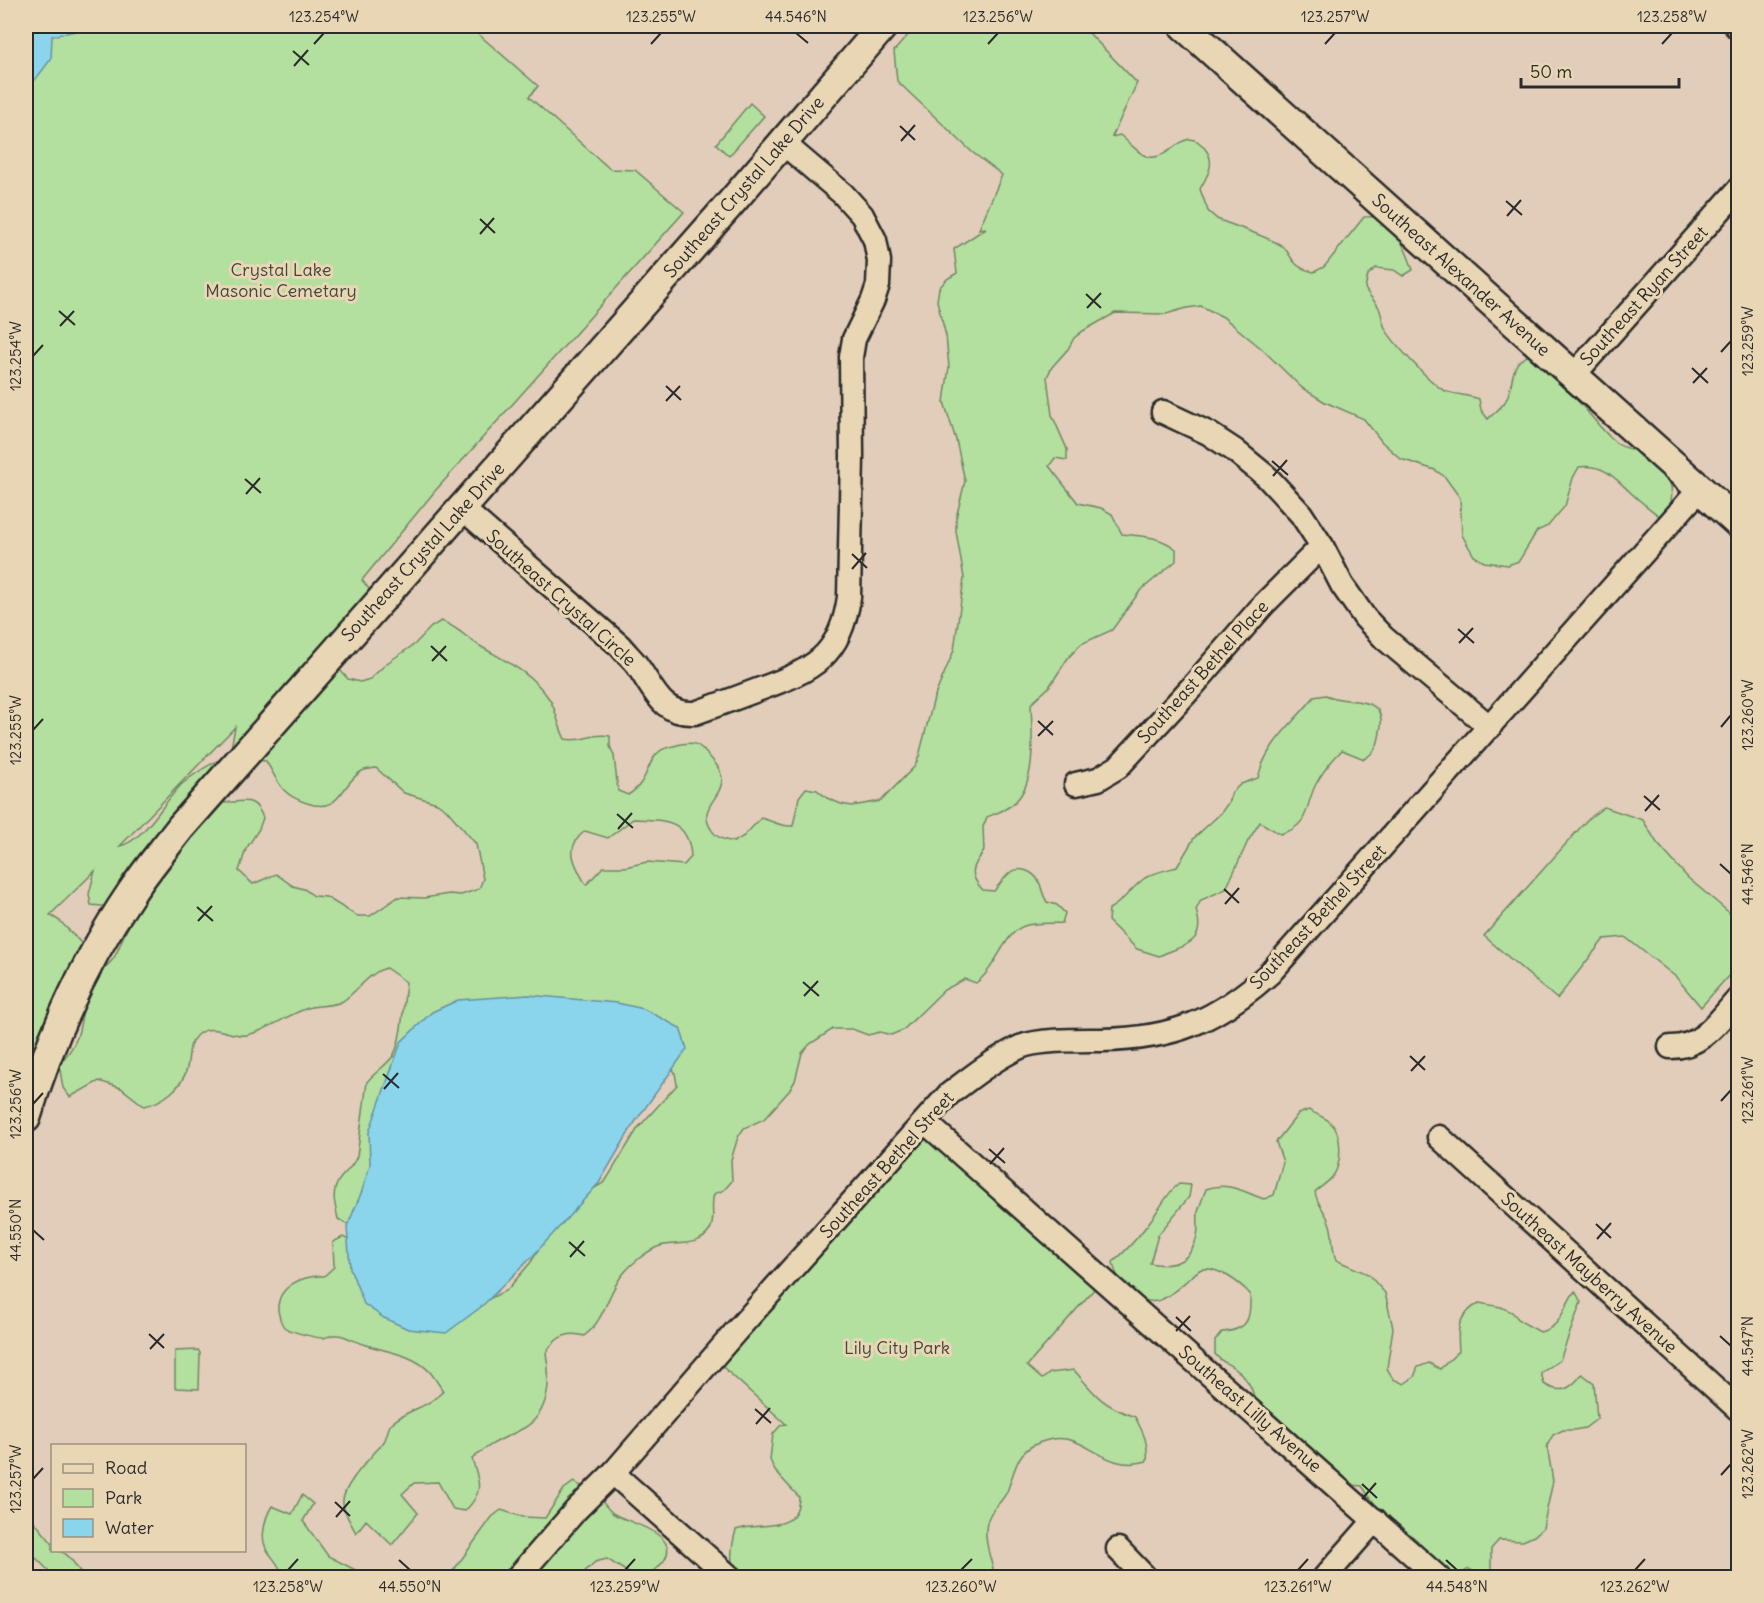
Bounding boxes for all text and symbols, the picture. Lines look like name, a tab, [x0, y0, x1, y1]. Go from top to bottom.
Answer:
text: 123.254°W	[289, 7, 359, 26]
text: 123.255°W	[626, 7, 696, 26]
text: 44.546°N	[765, 7, 827, 26]
text: 123.256°W	[963, 7, 1033, 26]
text: 123.257°W	[1301, 7, 1370, 26]
text: 123.258°W	[1637, 7, 1707, 26]
scale bar	[1521, 51, 1678, 89]
text: 50 m	[1530, 60, 1572, 83]
street label: Southeast Crystal Lake Drive	[658, 91, 829, 282]
street label: Southeast Alexander Avenue	[1367, 188, 1555, 361]
street label: Southeast Ryan Street	[1575, 221, 1712, 370]
park label: Crystal Lake Masonic Cemetary	[205, 258, 357, 302]
text: 123.259°W	[1738, 306, 1757, 376]
text: 123.254°W	[6, 321, 25, 391]
street label: Southeast Crystal Lake Drive	[336, 457, 509, 646]
street label: Southeast Crystal Circle	[482, 524, 641, 671]
street label: Southeast Bethel Place	[1132, 595, 1273, 748]
text: 123.260°W	[1738, 679, 1757, 751]
text: 123.255°W	[6, 695, 25, 765]
street label: Southeast Bethel Street	[1245, 839, 1391, 994]
text: 44.546°N	[1738, 843, 1757, 905]
text: 123.261°W	[1738, 1056, 1757, 1124]
text: 123.256°W	[6, 1069, 25, 1139]
street label: Southeast Bethel Street	[815, 1087, 959, 1243]
street label: Southeast Mayberry Avenue	[1496, 1187, 1682, 1358]
text: 44.550°N	[6, 1199, 25, 1261]
text: 44.547°N	[1738, 1316, 1757, 1376]
park label: Lily City Park	[844, 1336, 950, 1359]
street label: Southeast Lilly Avenue	[1174, 1340, 1327, 1477]
text: 123.262°W	[1738, 1429, 1757, 1499]
text: 123.257°W	[6, 1444, 25, 1513]
legend	[51, 1444, 246, 1552]
text: Road	[105, 1456, 148, 1479]
text: Park	[105, 1486, 142, 1509]
text: Water	[105, 1516, 155, 1539]
text: 123.258°W	[253, 1577, 323, 1596]
text: 44.550°N	[379, 1577, 441, 1596]
text: 123.259°W	[590, 1577, 660, 1596]
text: 123.260°W	[925, 1577, 997, 1596]
text: 123.261°W	[1264, 1577, 1332, 1596]
text: 44.548°N	[1426, 1577, 1488, 1596]
text: 123.262°W	[1600, 1577, 1670, 1596]

